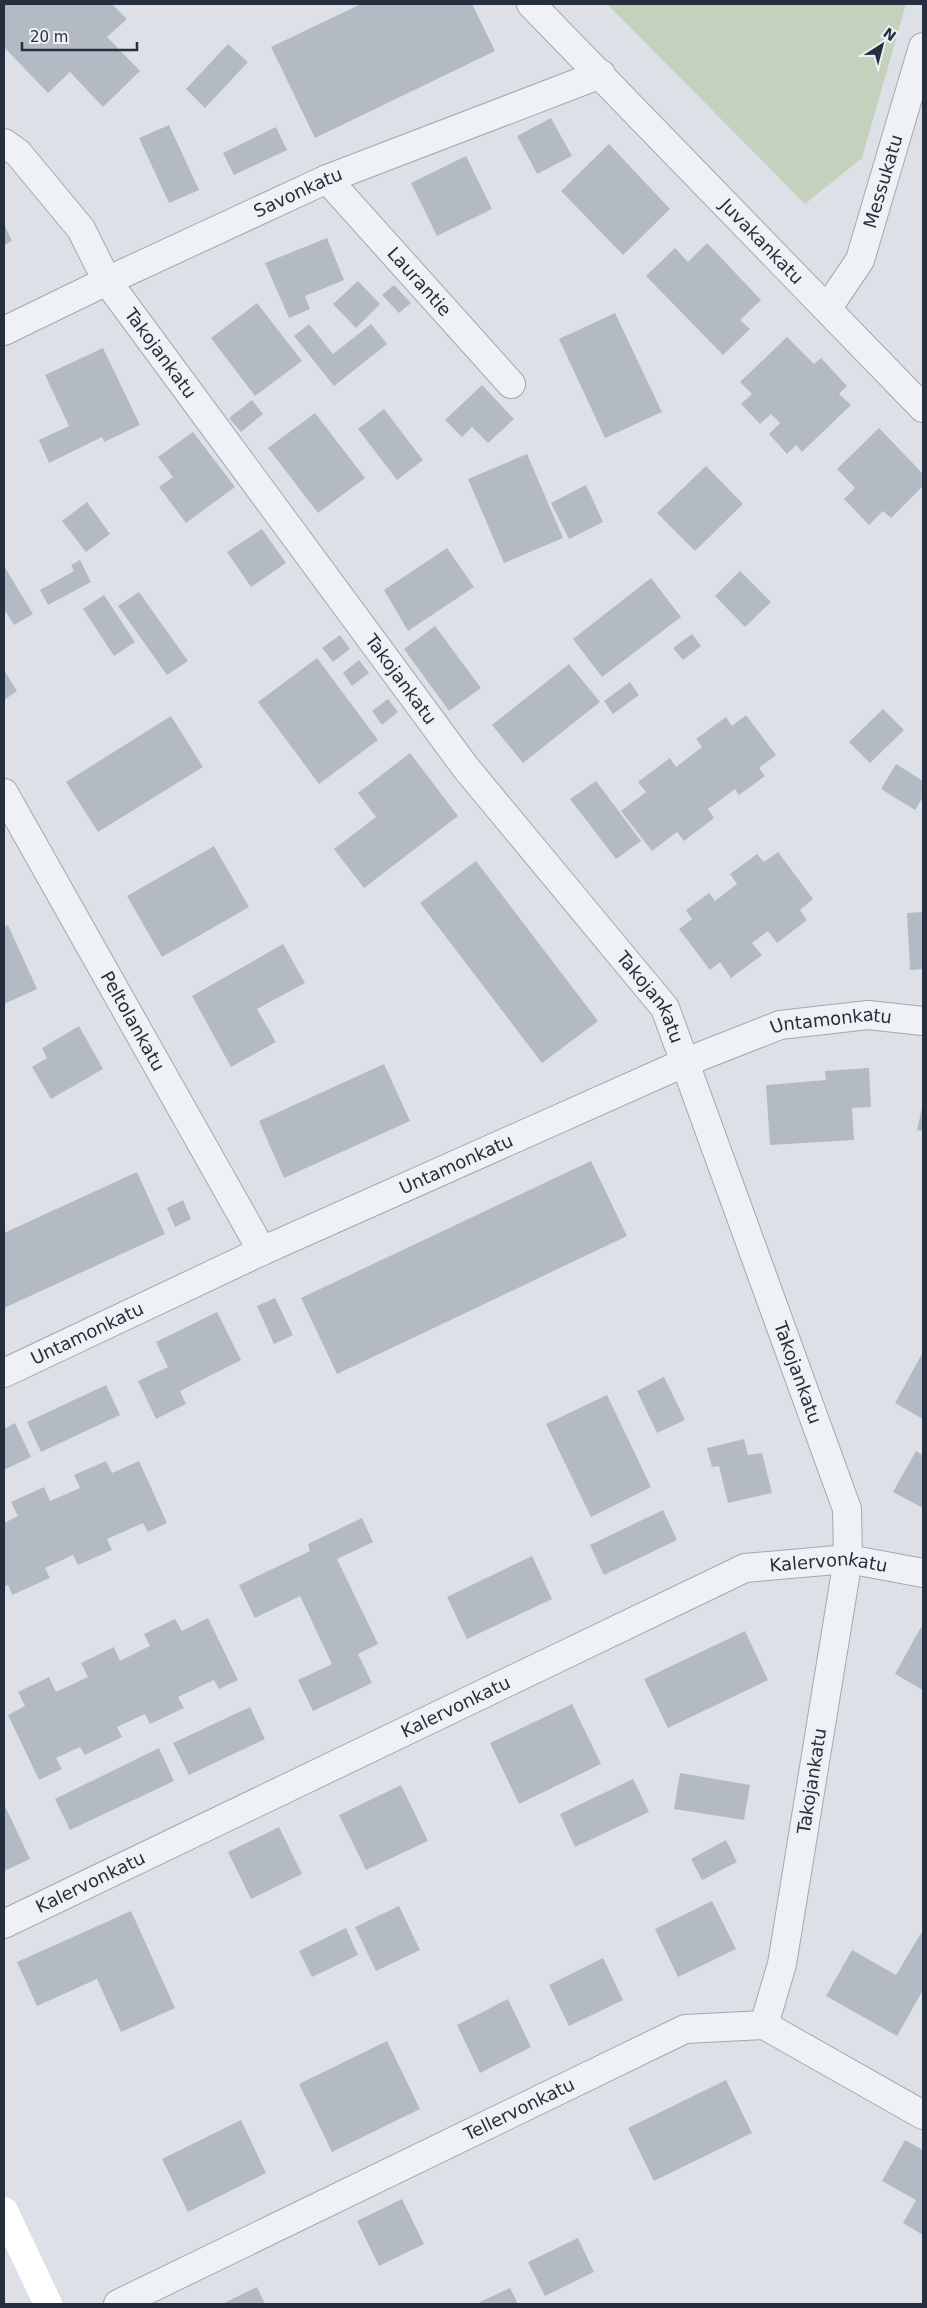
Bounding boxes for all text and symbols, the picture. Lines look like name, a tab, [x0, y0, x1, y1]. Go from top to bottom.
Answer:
scale bar	[22, 20, 138, 52]
north arrow	[857, 20, 907, 70]
text: N	[880, 25, 899, 44]
text: 20 m	[30, 28, 68, 46]
street label: Messukatu	[859, 132, 907, 231]
street label: Savonkatu	[250, 163, 345, 222]
street label: Juvakankatu	[715, 193, 808, 288]
street label: Laurantie	[383, 243, 456, 320]
street label: Takojankatu	[120, 303, 201, 402]
street label: Takojankatu	[360, 629, 441, 728]
street label: Takojankatu	[612, 946, 688, 1046]
street label: Peltolankatu	[97, 967, 170, 1075]
street label: Untamonkatu	[767, 1003, 893, 1038]
street label: Untamonkatu	[396, 1129, 516, 1198]
street label: Untamonkatu	[27, 1298, 147, 1369]
street label: Takojankatu	[770, 1318, 826, 1427]
street label: Kalervonkatu	[768, 1548, 889, 1576]
street label: Kalervonkatu	[397, 1671, 513, 1742]
street label: Takojankatu	[793, 1726, 830, 1836]
street label: Kalervonkatu	[32, 1847, 148, 1917]
street label: Tellervonkatu	[459, 2073, 578, 2145]

